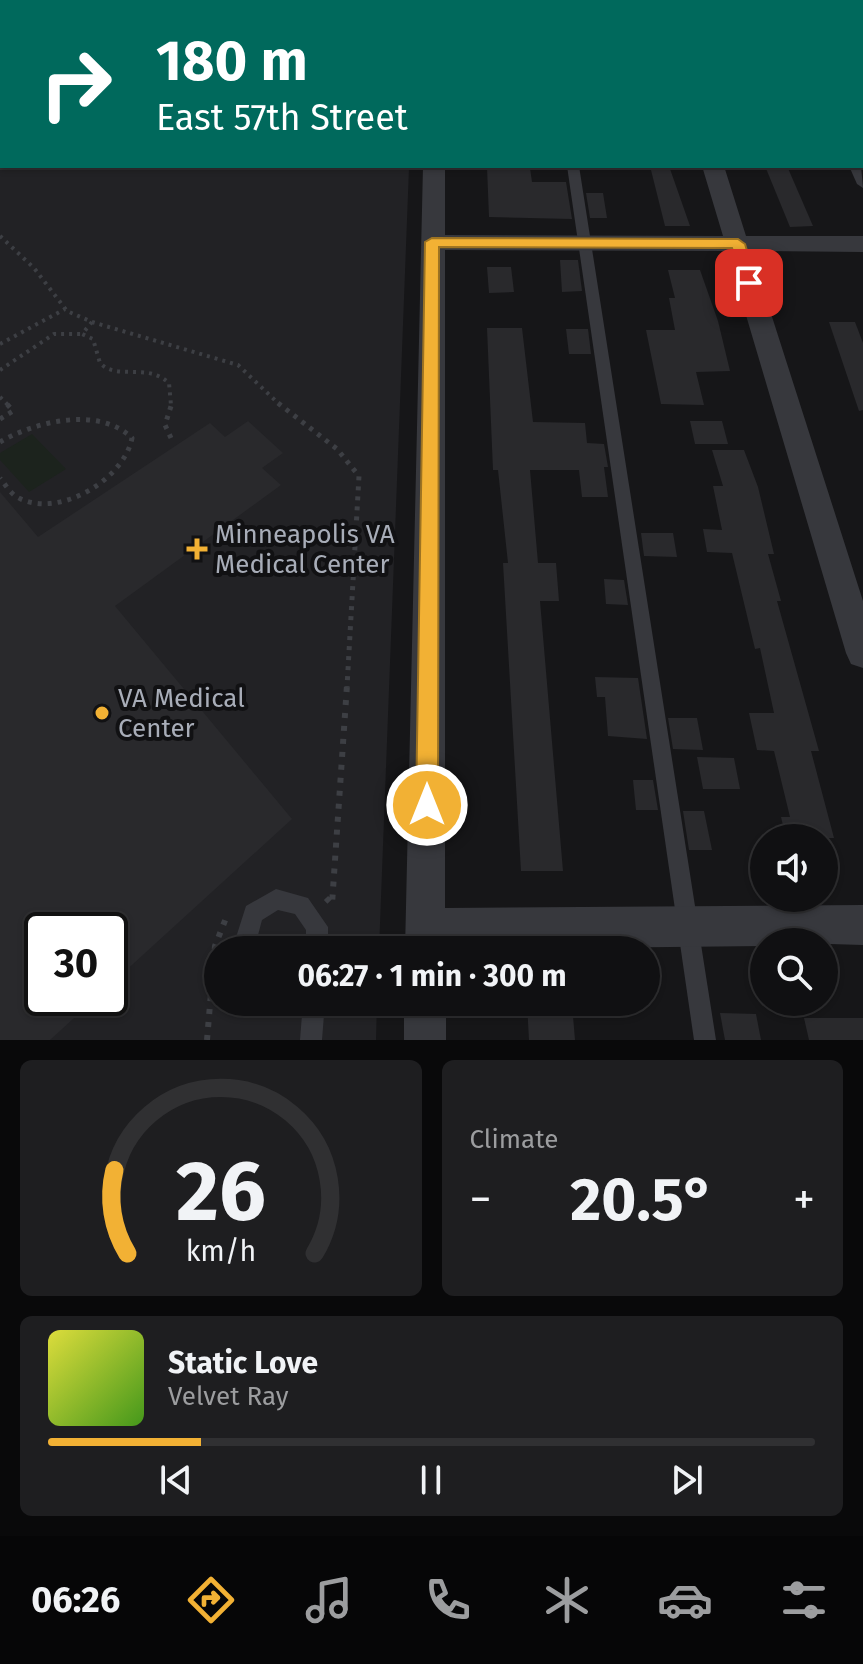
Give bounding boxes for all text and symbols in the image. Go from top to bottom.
text: 180 m [156,28,308,95]
icon: right [24,32,128,136]
text: East 57th Street [156,96,408,140]
pin [715,249,783,317]
icon: arrive [727,261,771,305]
place label: Minneapolis VA Medical Center [215,519,395,580]
marker: Minneapolis VA Medical Center [186,538,208,560]
place label: VA Medical Center [118,683,245,744]
marker: VA Medical Center [93,704,111,722]
position arrow [385,763,469,847]
map controls [750,824,838,1016]
button: sound [750,824,838,912]
speed limit sign: 30 [24,912,128,1016]
button: search [750,928,838,1016]
text: 06:27 · 1 min · 300 m [297,958,567,994]
text: Climate [470,1124,558,1155]
text: 26 [176,1142,266,1242]
text: 20.5° [570,1164,714,1236]
text: − [470,1173,492,1226]
text: + [793,1173,815,1226]
text: km/h [185,1234,256,1269]
text: Static Love [168,1345,318,1381]
text: Velvet Ray [168,1381,288,1412]
icon: previous [154,1458,198,1502]
icon: pause [409,1458,453,1502]
icon: next [665,1458,709,1502]
icon: directions [183,1572,239,1628]
icon: music [301,1572,357,1628]
icon: phone [420,1572,476,1628]
icon: climate [539,1572,595,1628]
icon: car [657,1572,713,1628]
icon: filters [776,1572,832,1628]
text: 06:26 [31,1578,120,1622]

